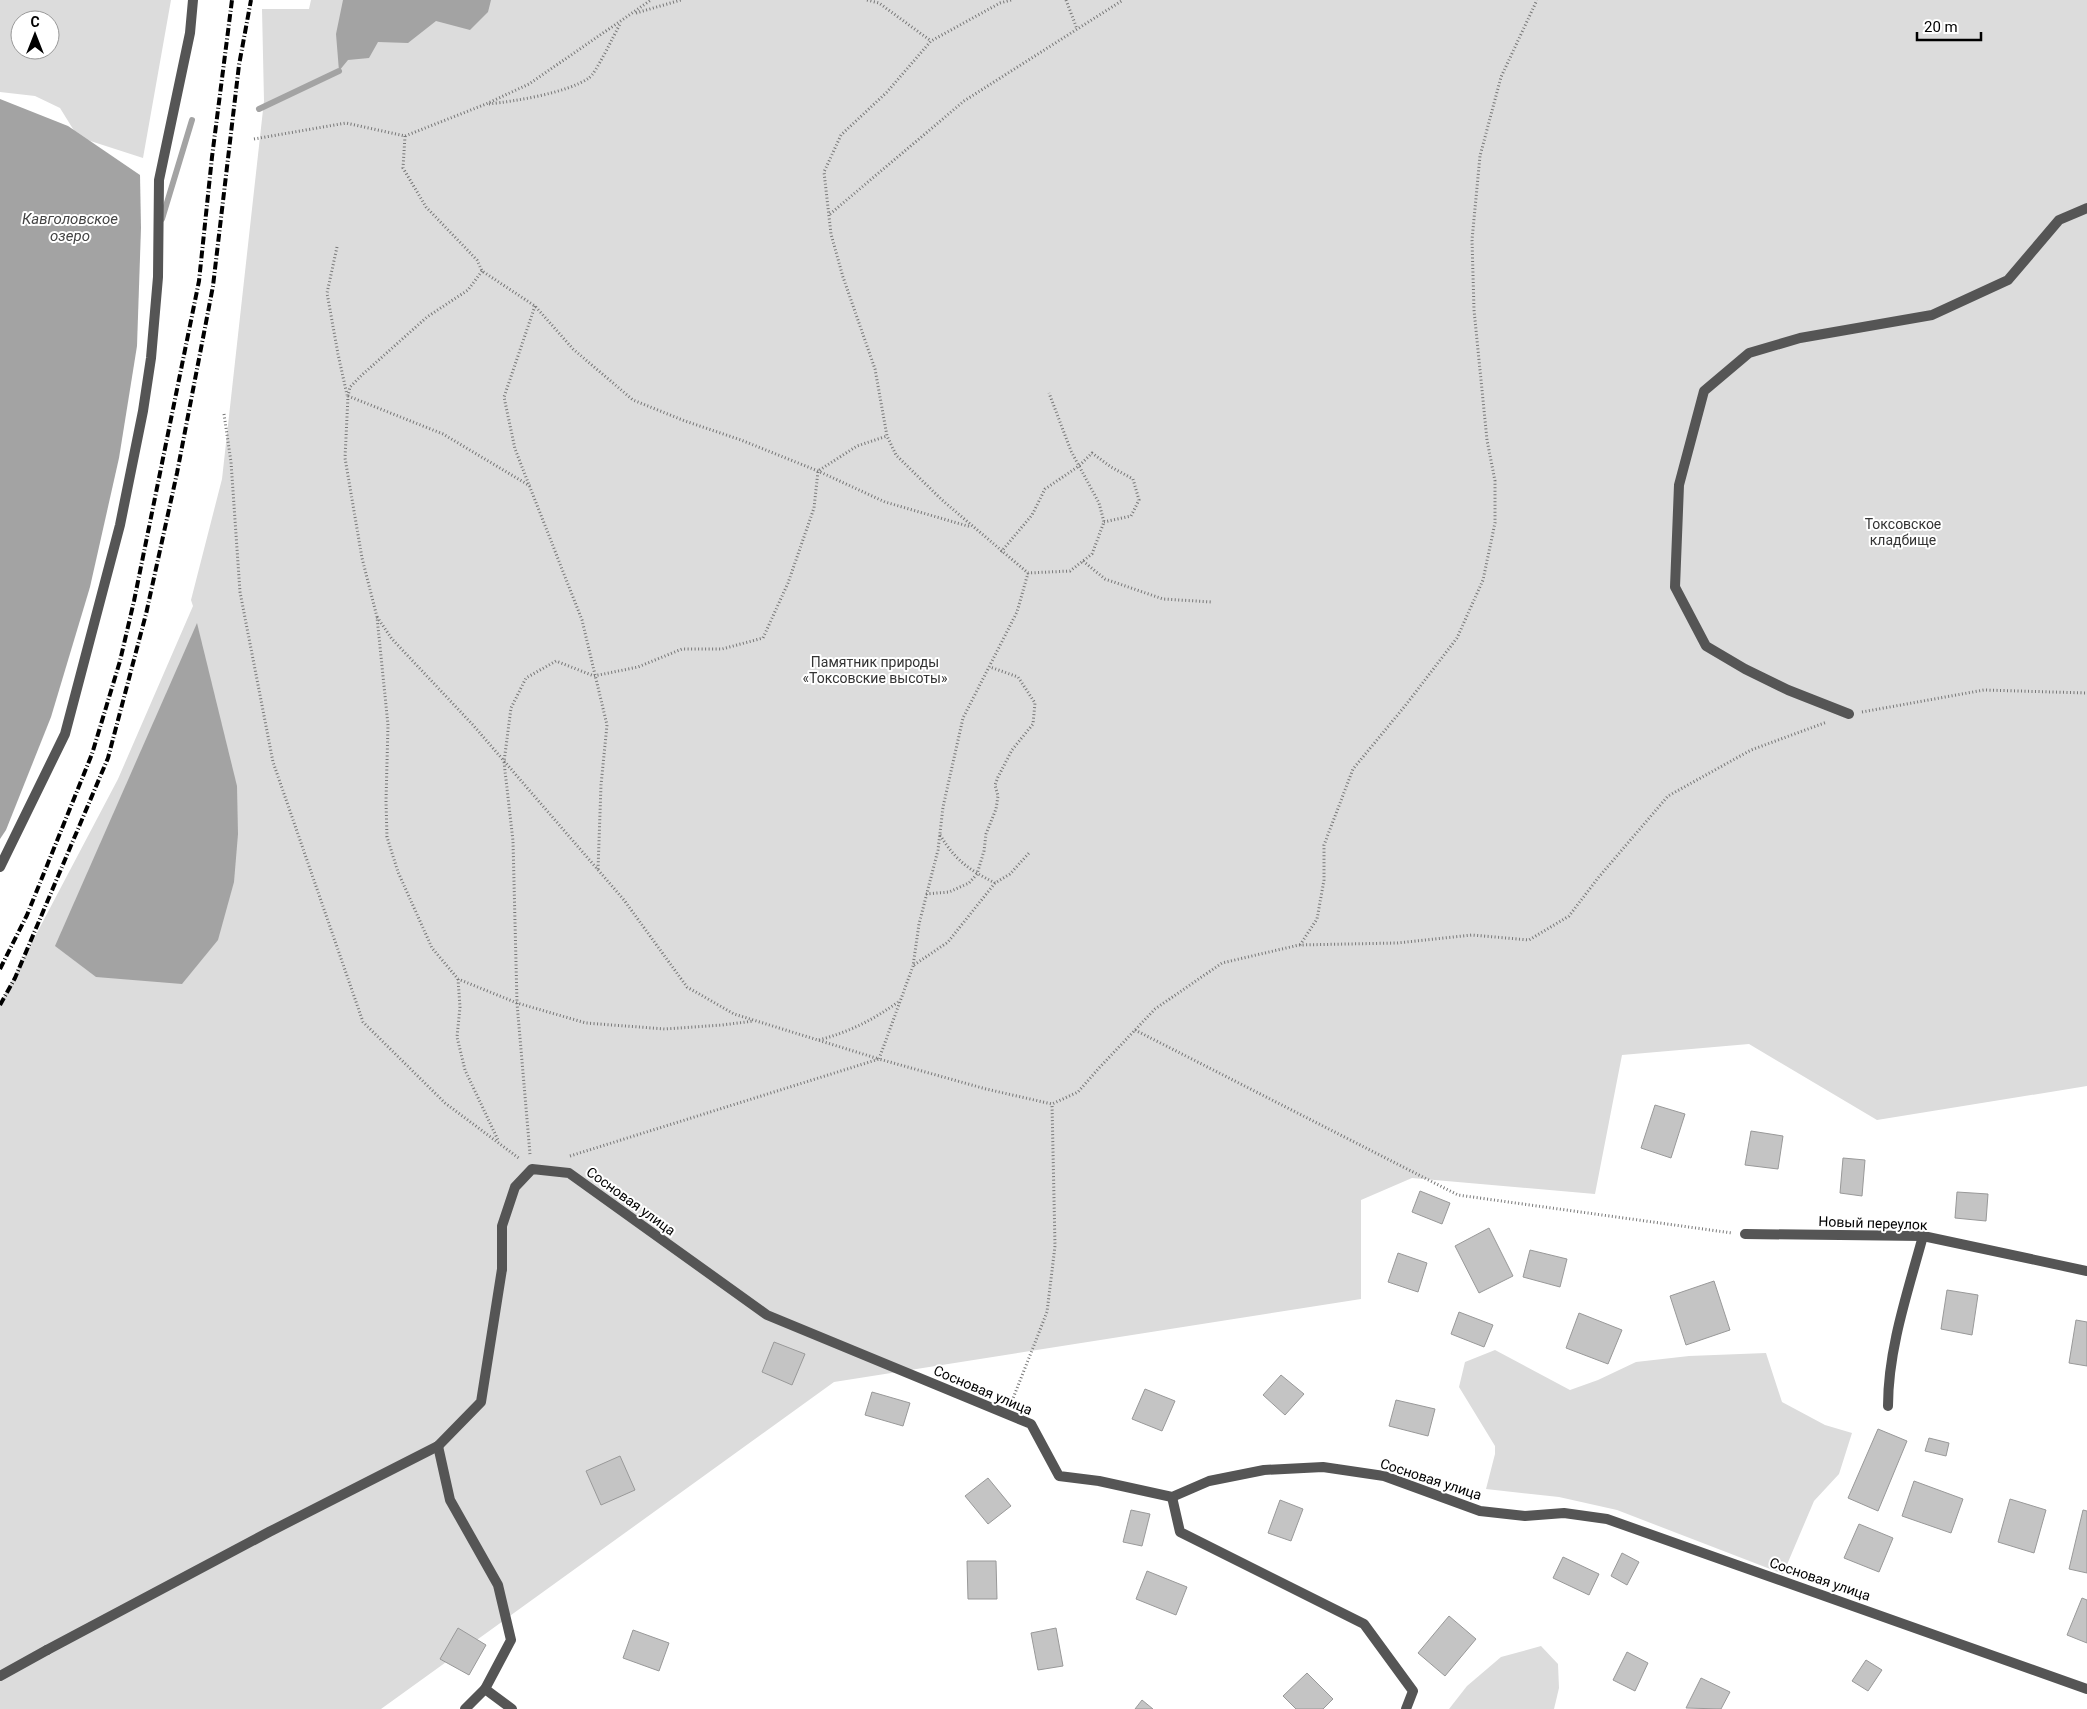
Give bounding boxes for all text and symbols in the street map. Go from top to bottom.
north arrow [10,10,60,60]
scale bar [1917,10,1981,42]
text: С [30,14,40,30]
text: 20 m [1924,18,1958,36]
water label: Кавголовское озеро [22,210,118,245]
park label: Токсовское кладбище [1865,516,1941,548]
park label: Памятник природы «Токсовские высоты» [802,654,948,686]
street label: Сосновая улица [584,1163,678,1239]
street label: Новый переулок [1818,1213,1928,1233]
street label: Сосновая улица [931,1362,1035,1418]
street label: Сосновая улица [1378,1455,1484,1503]
street label: Сосновая улица [1767,1554,1873,1604]

